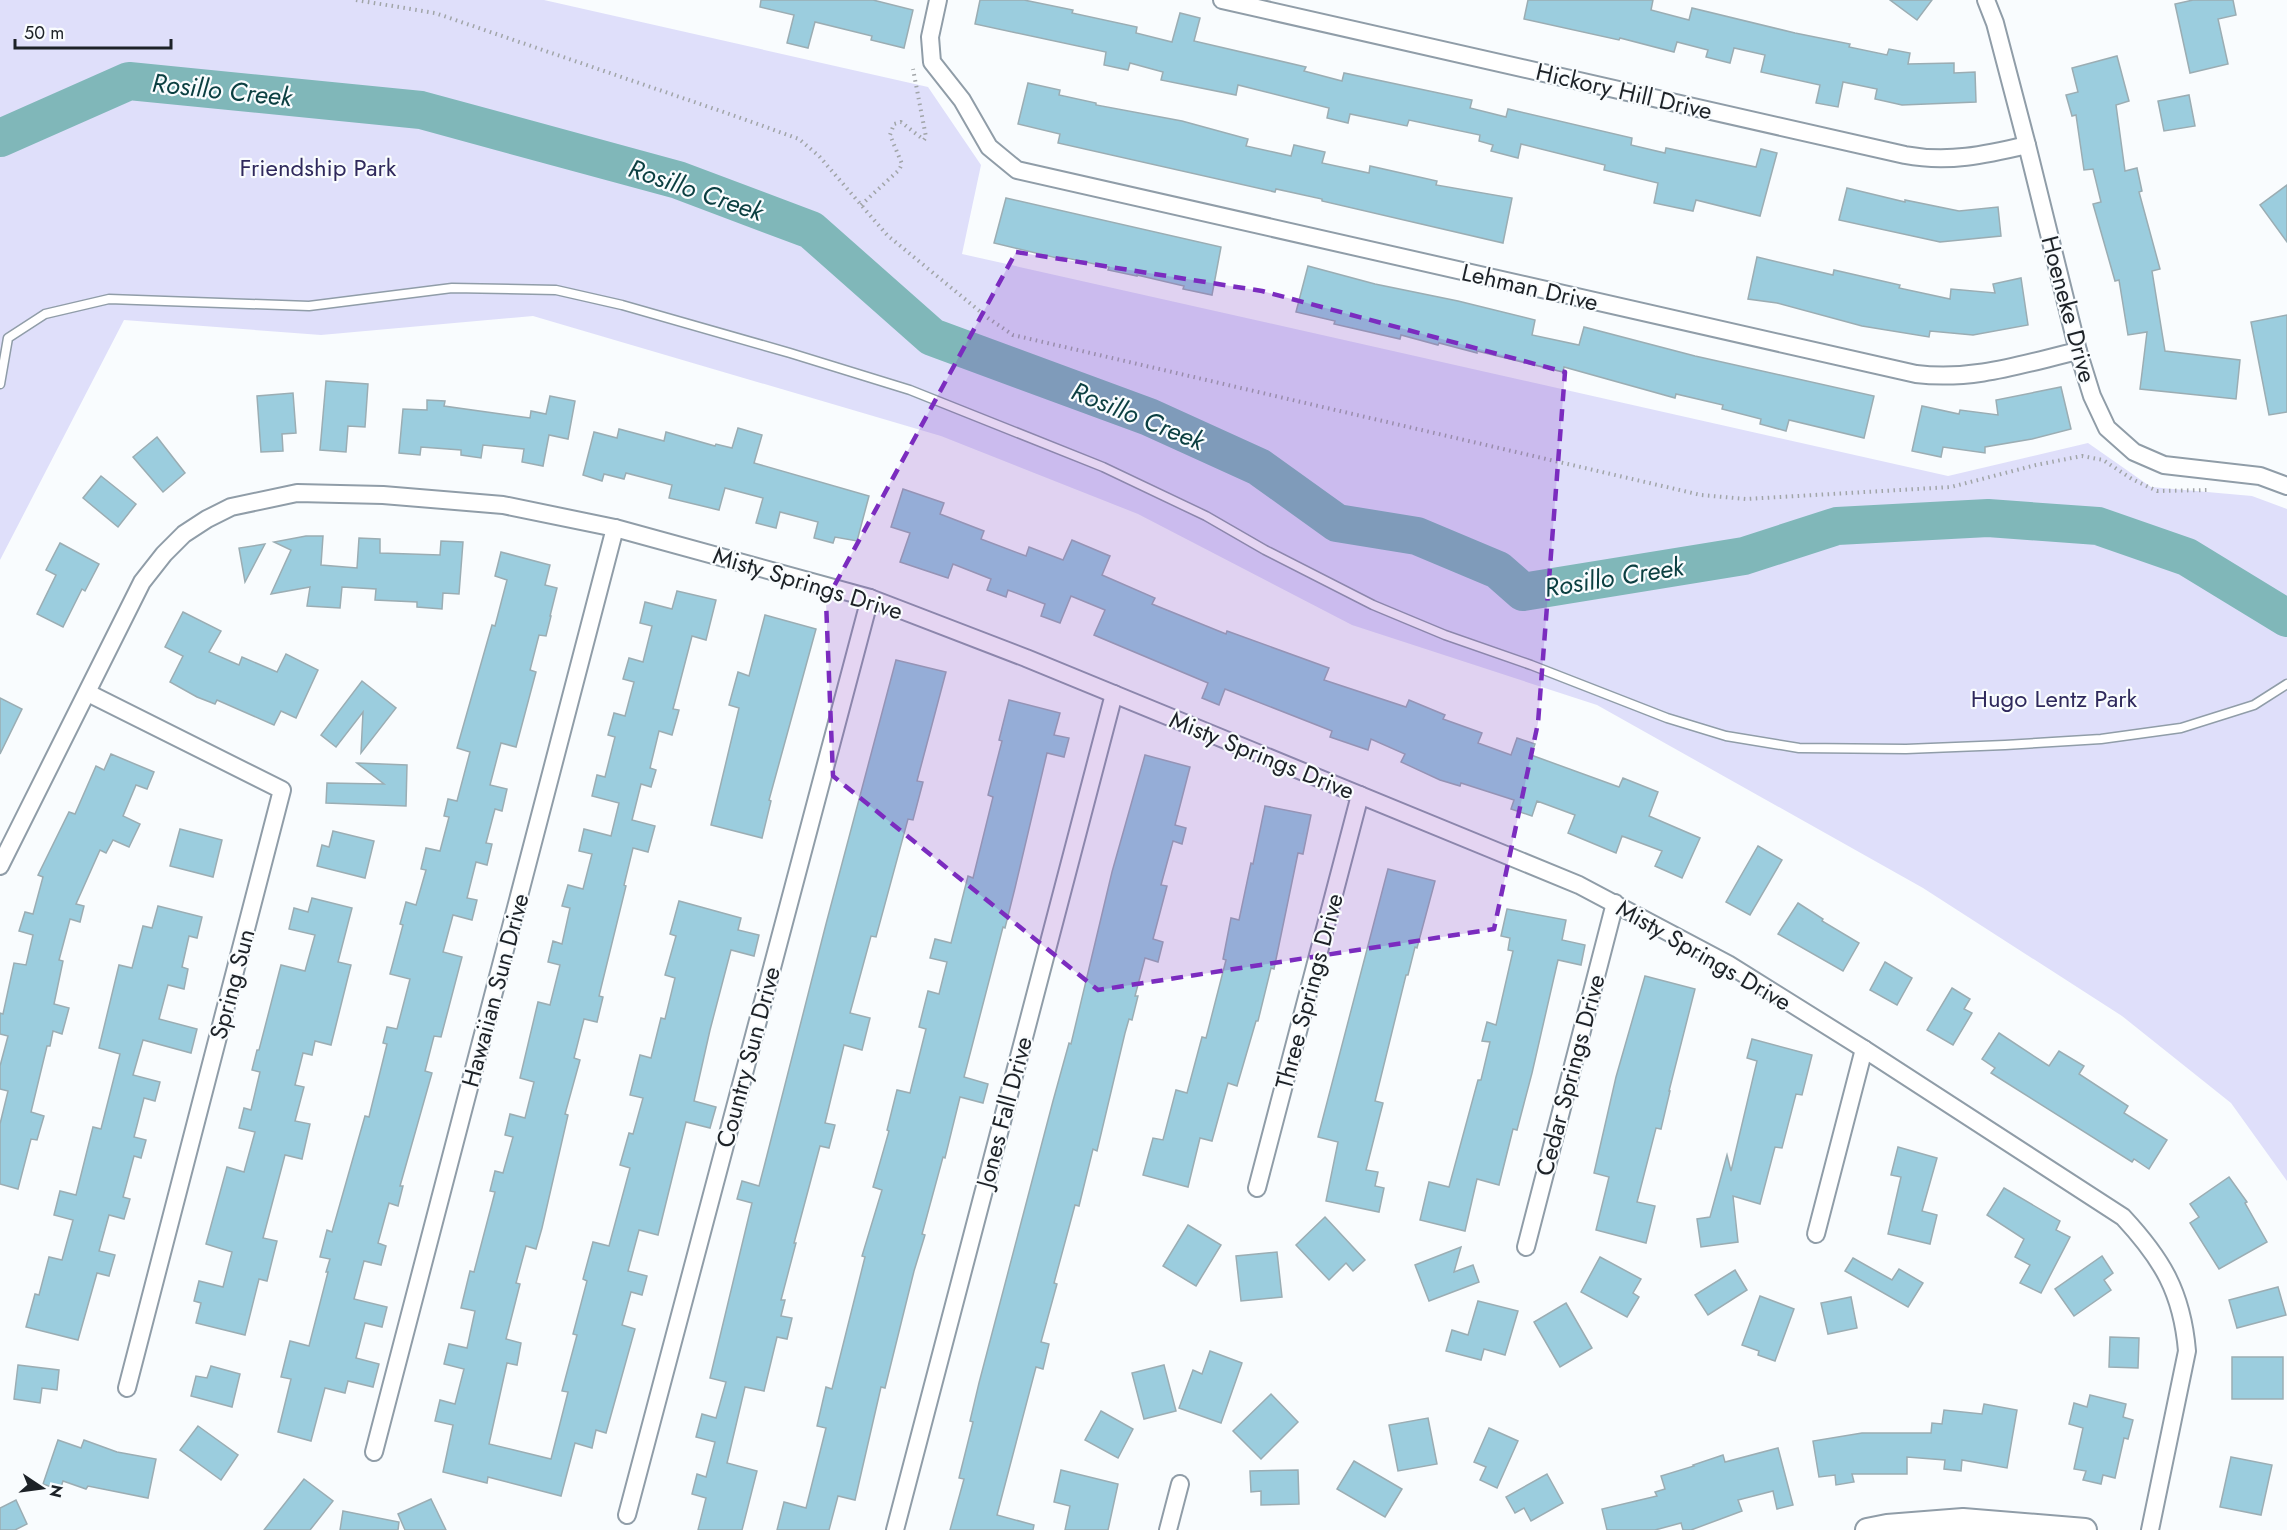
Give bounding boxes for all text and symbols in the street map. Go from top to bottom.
scale bar [15,12,171,50]
text: 50 m [24,20,64,46]
street label: Hickory Hill Drive [1532,54,1716,128]
water label: Rosillo Creek [150,64,296,116]
water label: Rosillo Creek [623,149,770,231]
park label: Friendship Park [240,150,397,185]
street label: Hoeneke Drive [2033,232,2105,386]
street label: Lehman Drive [1458,254,1602,320]
water label: Rosillo Creek [1066,372,1212,461]
street label: Misty Springs Drive [709,538,907,628]
water label: Rosillo Creek [1542,547,1688,607]
park label: Hugo Lentz Park [1971,681,2138,716]
street label: Misty Springs Drive [1164,702,1360,808]
street label: Hawaiian Sun Drive [452,889,538,1091]
street label: Three Springs Drive [1266,889,1352,1093]
street label: Misty Springs Drive [1610,891,1798,1019]
street label: Spring Sun [200,925,264,1043]
street label: Country Sun Drive [707,963,789,1151]
street label: Cedar Springs Drive [1526,970,1614,1180]
street label: Jones Fall Drive [966,1033,1041,1194]
north arrow [12,1458,72,1518]
text: N [43,1482,69,1500]

